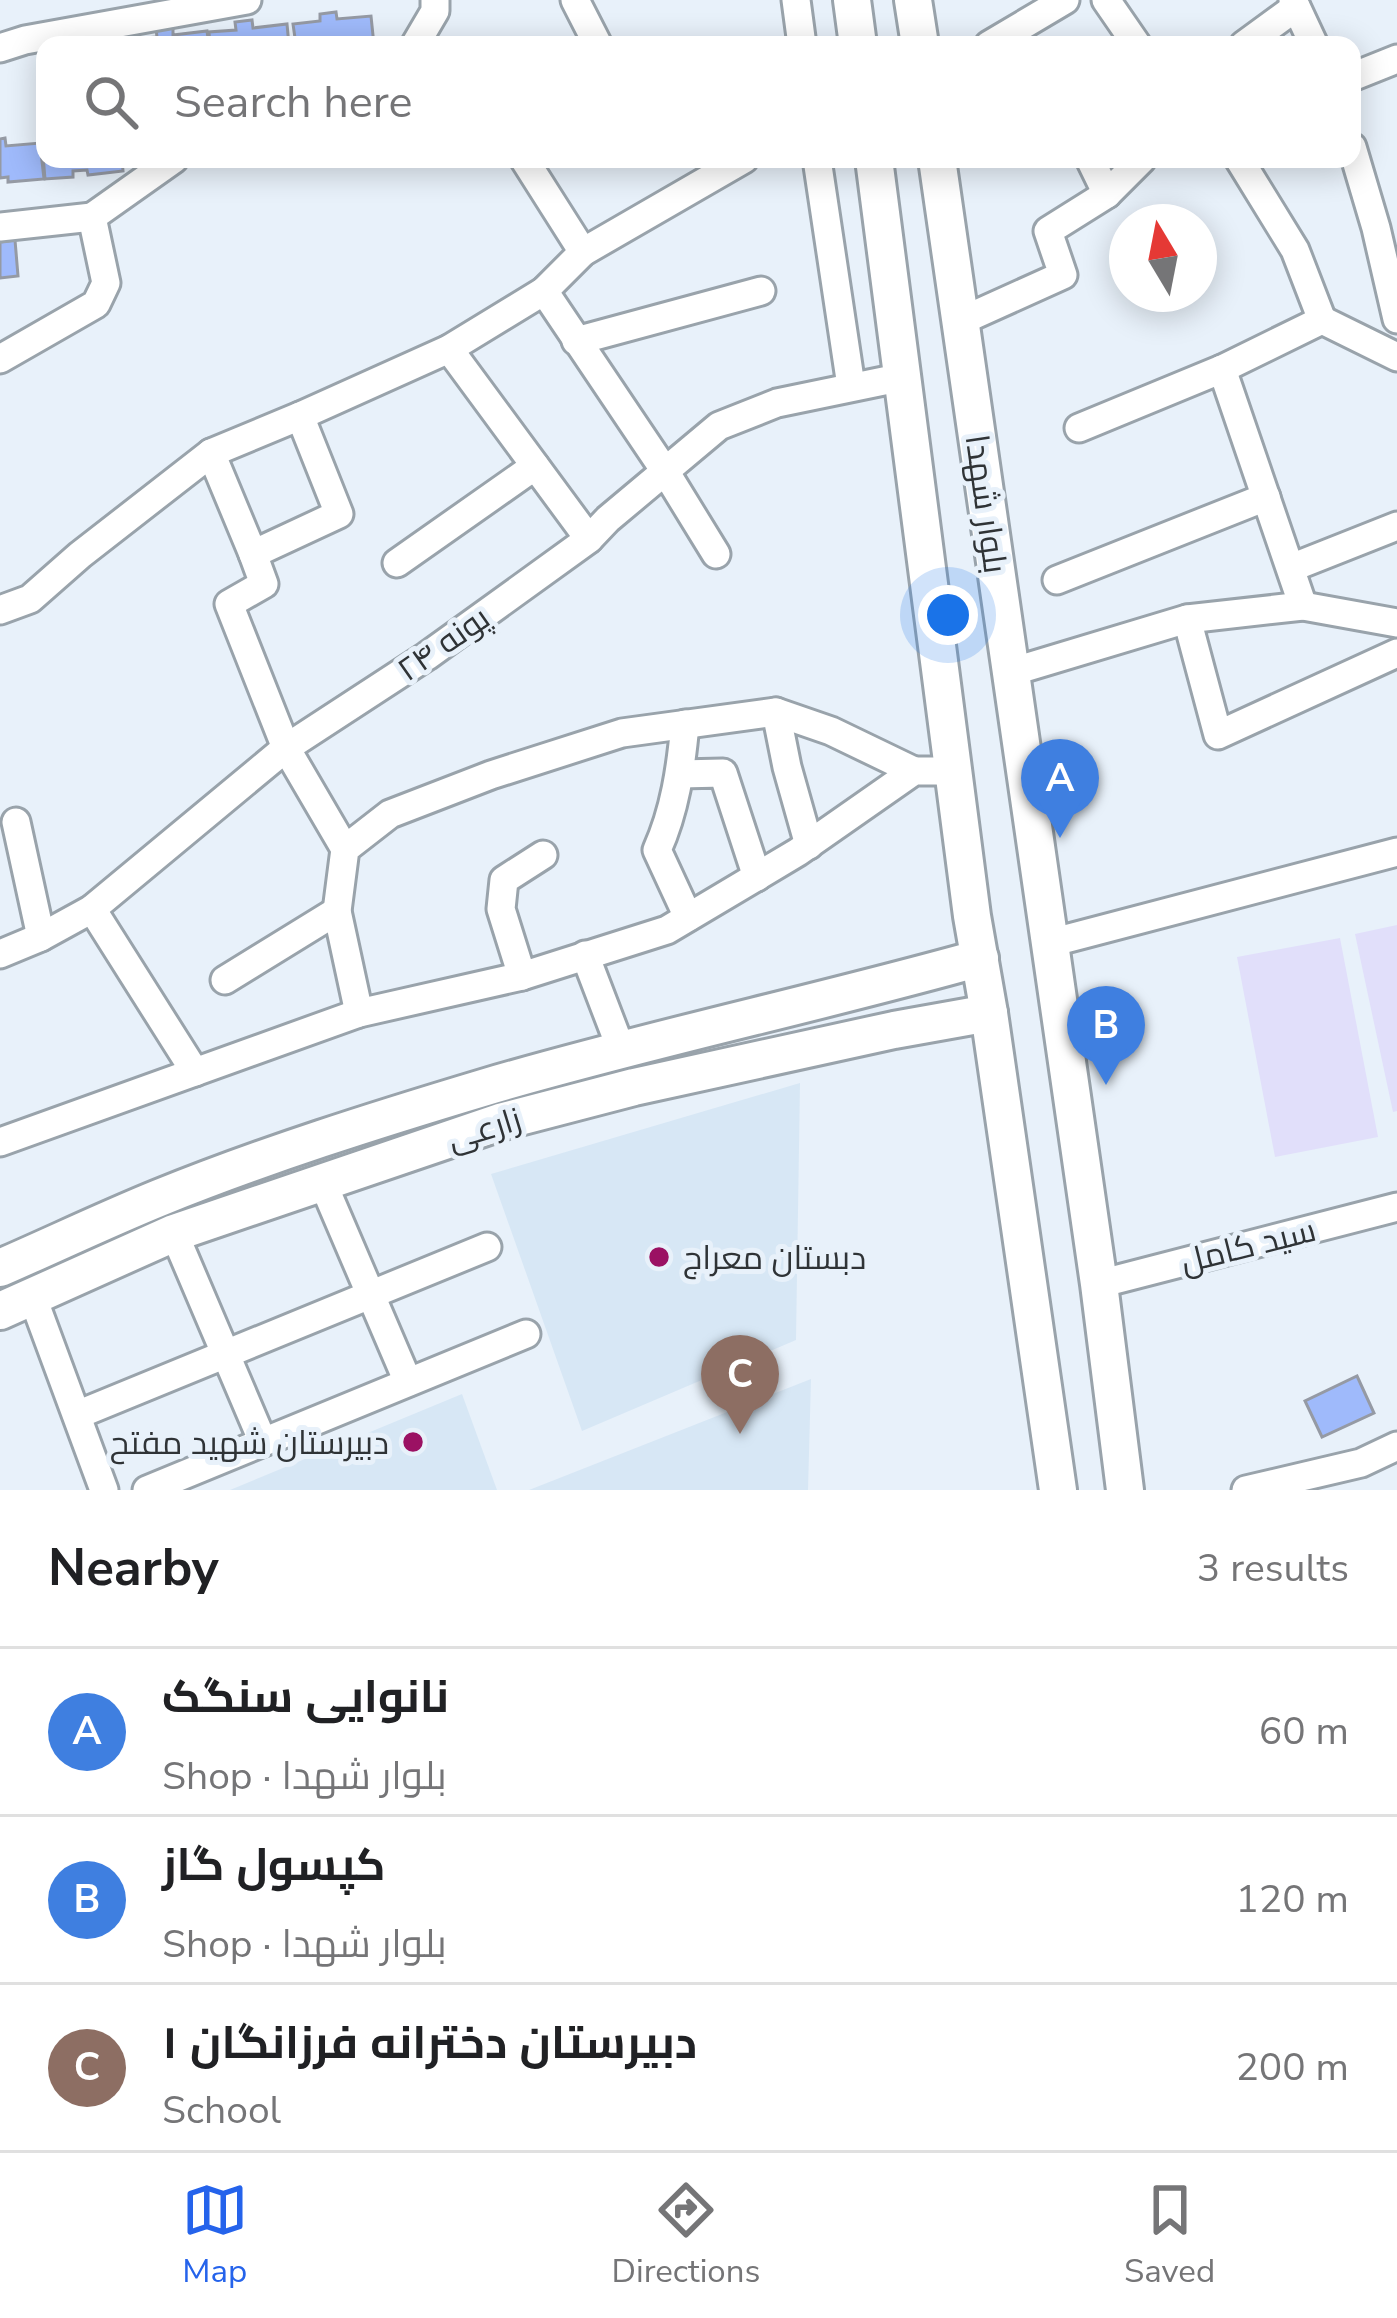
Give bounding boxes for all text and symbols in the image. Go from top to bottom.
search box [36,36,1361,168]
icon: search [78,69,144,135]
text: Search here [174,72,413,133]
north arrow [1109,204,1217,312]
street label: بلوار شهدا [954,432,1018,576]
your location [918,585,978,645]
street label: پونه ۲۴ [389,596,499,692]
pin: A [1021,739,1099,838]
pin: B [1067,986,1145,1085]
street label: زارعی [442,1097,527,1162]
street label: سید کامل [1176,1208,1321,1285]
place label: دبستان معراج [683,1236,866,1281]
marker: دبستان معراج [646,1244,672,1270]
pin: C [701,1335,779,1434]
place label: دبیرستان شهید مفتح [110,1421,389,1466]
marker: دبیرستان شهید مفتح [400,1429,426,1455]
text: Nearby [48,1533,219,1603]
text: 3 results [1197,1542,1349,1595]
text: نانوایی سنگک [162,1667,449,1728]
text: A [72,1705,102,1758]
text: 60 m [1259,1705,1349,1758]
text: Shop · بلوار شهدا [162,1750,447,1803]
text: کپسول گاز [162,1835,385,1896]
text: B [74,1873,100,1926]
text: 120 m [1235,1873,1349,1926]
text: Shop · بلوار شهدا [162,1918,447,1971]
text: دبیرستان دخترانه فرزانگان ۱ [162,2013,697,2074]
text: C [74,2041,100,2094]
text: 200 m [1235,2041,1349,2094]
text: School [162,2084,281,2137]
tab: Map [182,2177,248,2294]
tab: Directions [612,2177,760,2294]
tab: Saved [1124,2177,1215,2294]

